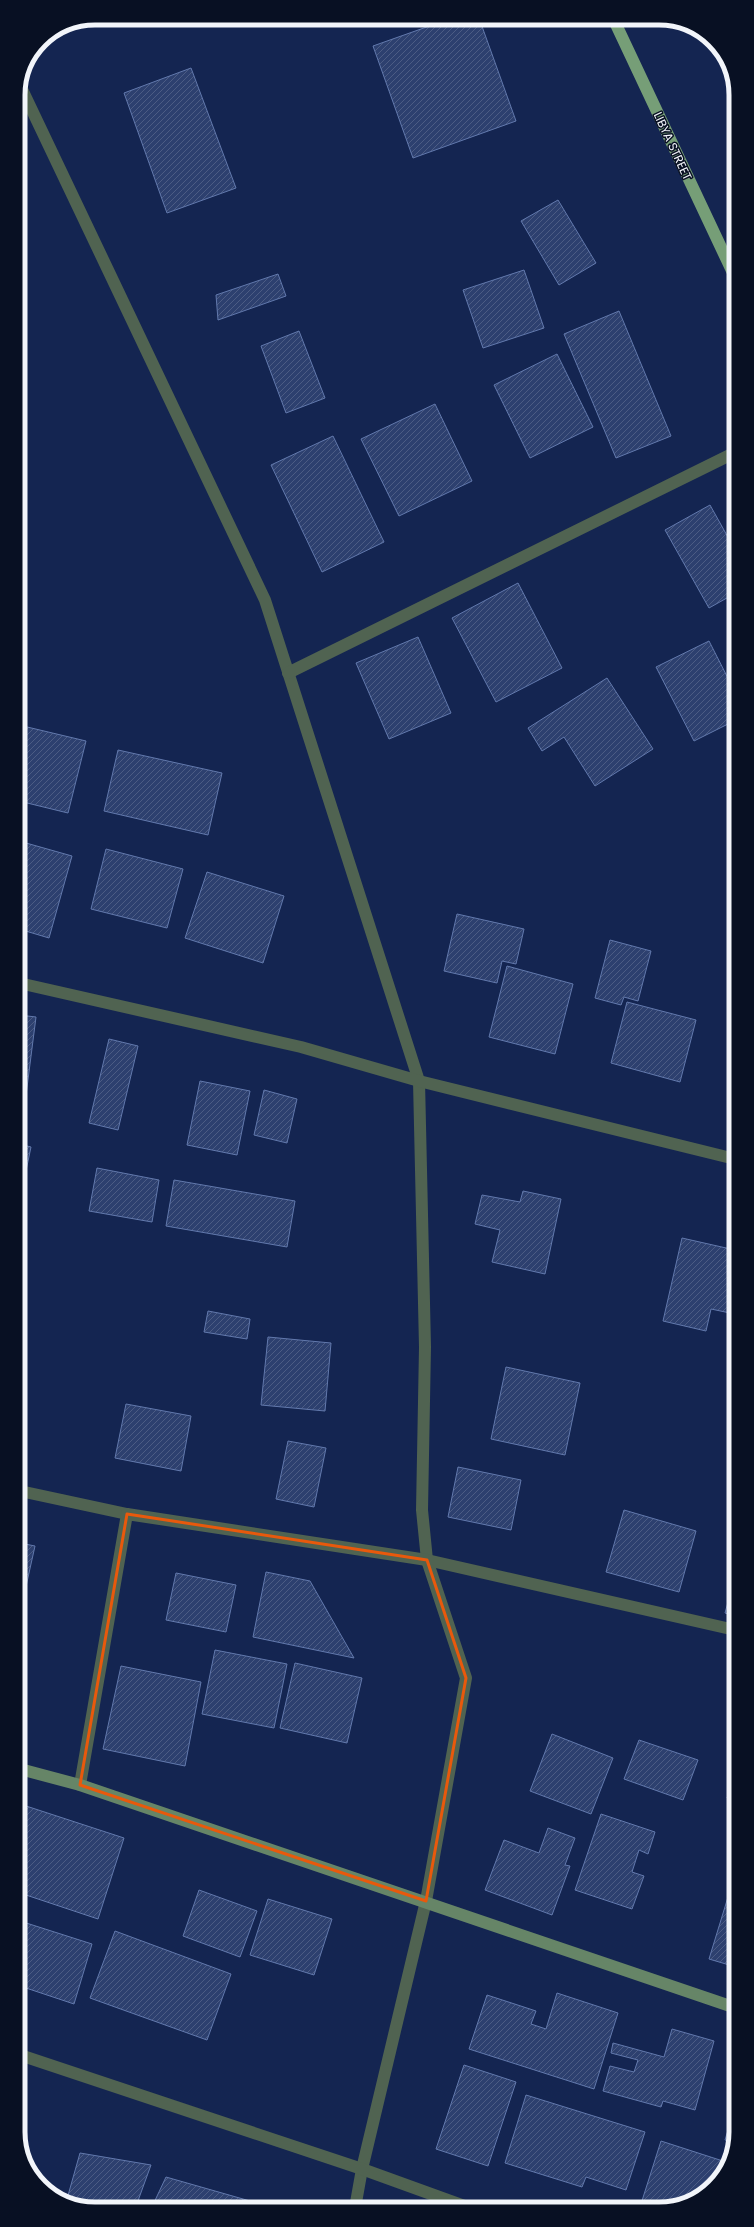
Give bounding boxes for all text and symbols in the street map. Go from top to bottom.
street label: LIBYA STREET [650,109,696,183]

